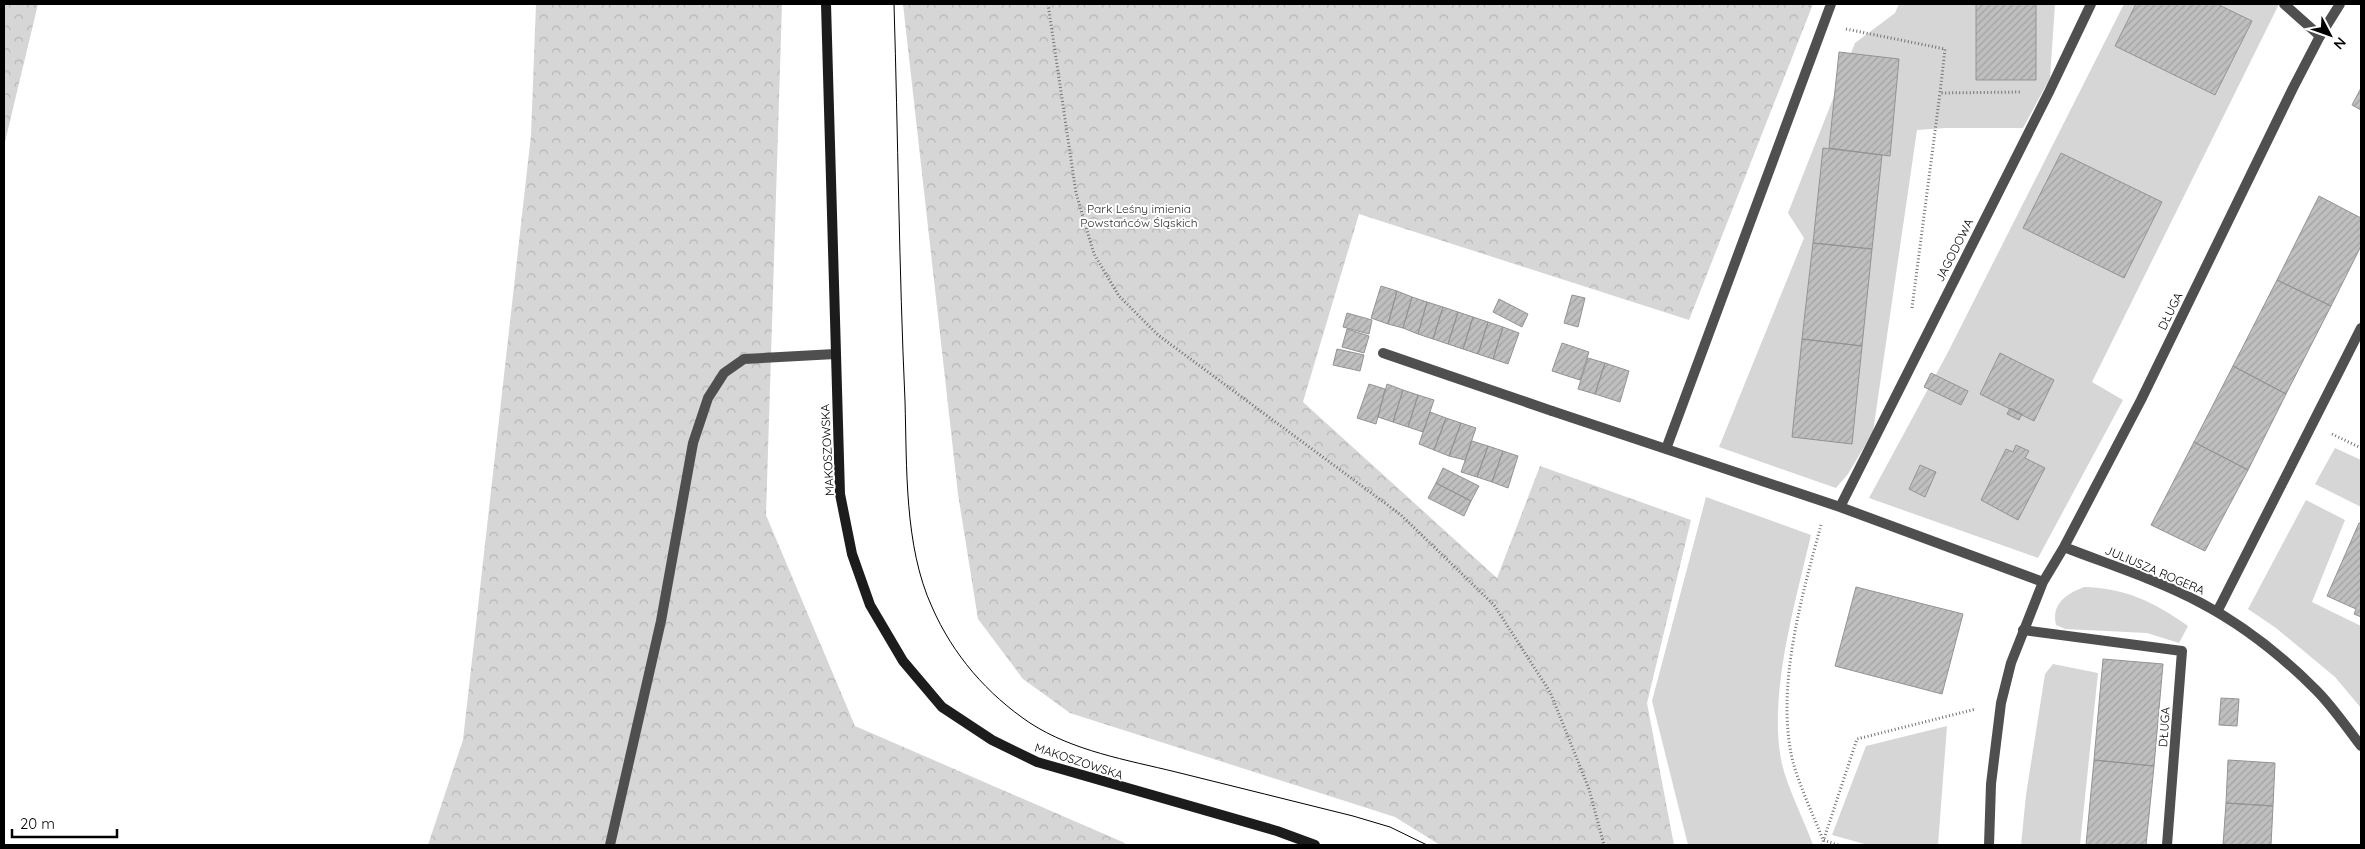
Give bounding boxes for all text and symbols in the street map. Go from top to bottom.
north arrow [2305,10,2355,60]
text: N [2330,34,2350,53]
park label: Park Leśny imienia Powstańców Śląskich [1080,201,1198,230]
street label: JAGODOWA [1932,216,1976,284]
street label: DŁUGA [2154,289,2186,332]
street label: MAKOSZOWSKA [817,403,837,496]
street label: JULIUSZA ROGERA [2103,542,2207,598]
street label: DŁUGA [2155,706,2173,748]
street label: MAKOSZOWSKA [1033,740,1125,782]
scale bar [12,806,118,838]
text: 20 m [20,814,55,833]

